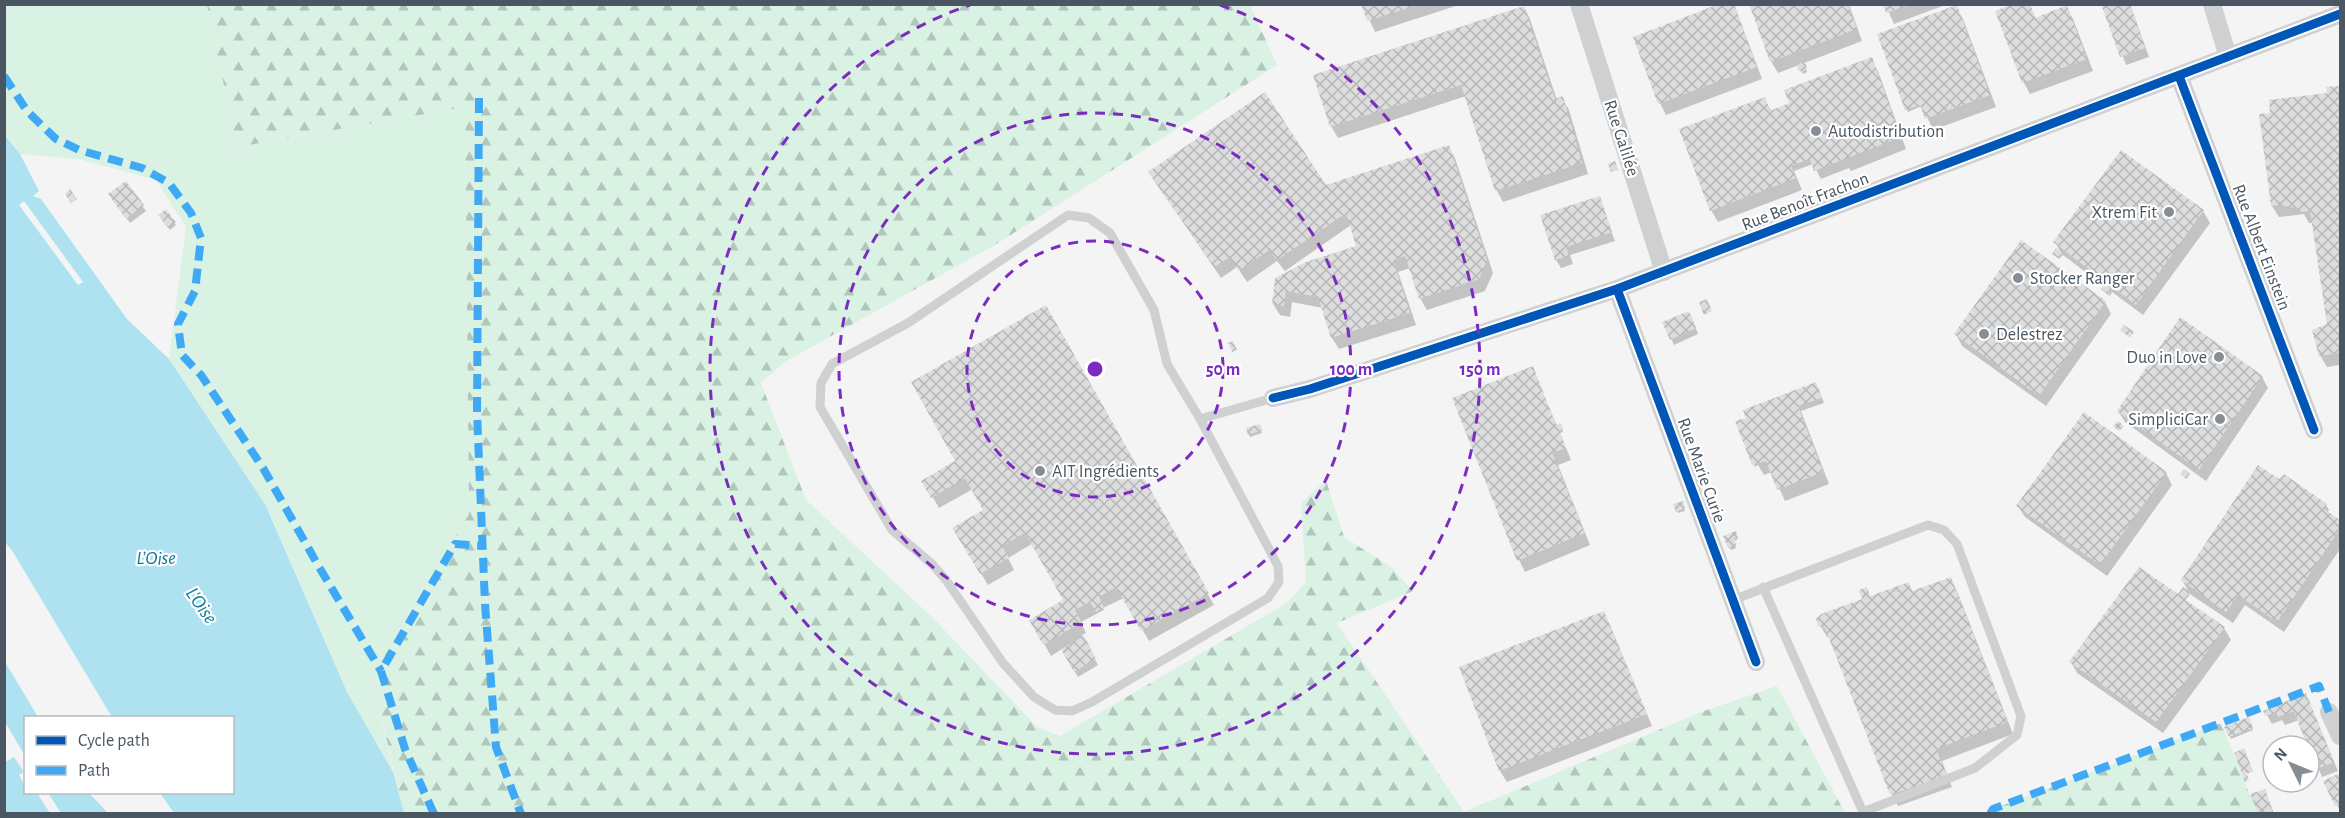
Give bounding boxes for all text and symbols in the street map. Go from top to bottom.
street label: Rue Galilée [1600,98,1642,179]
place label: Autodistribution [1828,123,1944,141]
marker: Autodistribution [1809,124,1823,138]
street label: Rue Benoît Frachon [1739,169,1871,234]
street label: Rue Albert Einstein [2229,182,2293,313]
place label: Xtrem Fit [2091,204,2157,222]
marker: Xtrem Fit [2162,205,2176,219]
place label: Stocker Ranger [2030,270,2135,288]
marker: Stocker Ranger [2011,271,2025,285]
place label: Delestrez [1996,326,2063,344]
marker: Delestrez [1977,327,1991,341]
place label: Duo in Love [2126,349,2207,367]
marker: Duo in Love [2212,350,2226,364]
centre of rings [1085,359,1105,379]
text: 50 m [1206,361,1240,379]
text: 100 m [1330,361,1372,379]
text: 150 m [1460,361,1500,379]
place label: SimpliciCar [2128,411,2208,429]
marker: SimpliciCar [2213,412,2227,426]
street label: Rue Marie Curie [1674,415,1728,525]
place label: AIT Ingrédients [1052,463,1159,481]
marker: AIT Ingrédients [1033,464,1047,478]
water label: L’Oise [136,548,176,568]
water label: L'Oise [182,584,221,628]
legend [24,716,234,794]
text: Cycle path [78,732,150,750]
north arrow [2261,734,2321,794]
text: N [2271,745,2290,764]
text: Path [78,762,110,780]

